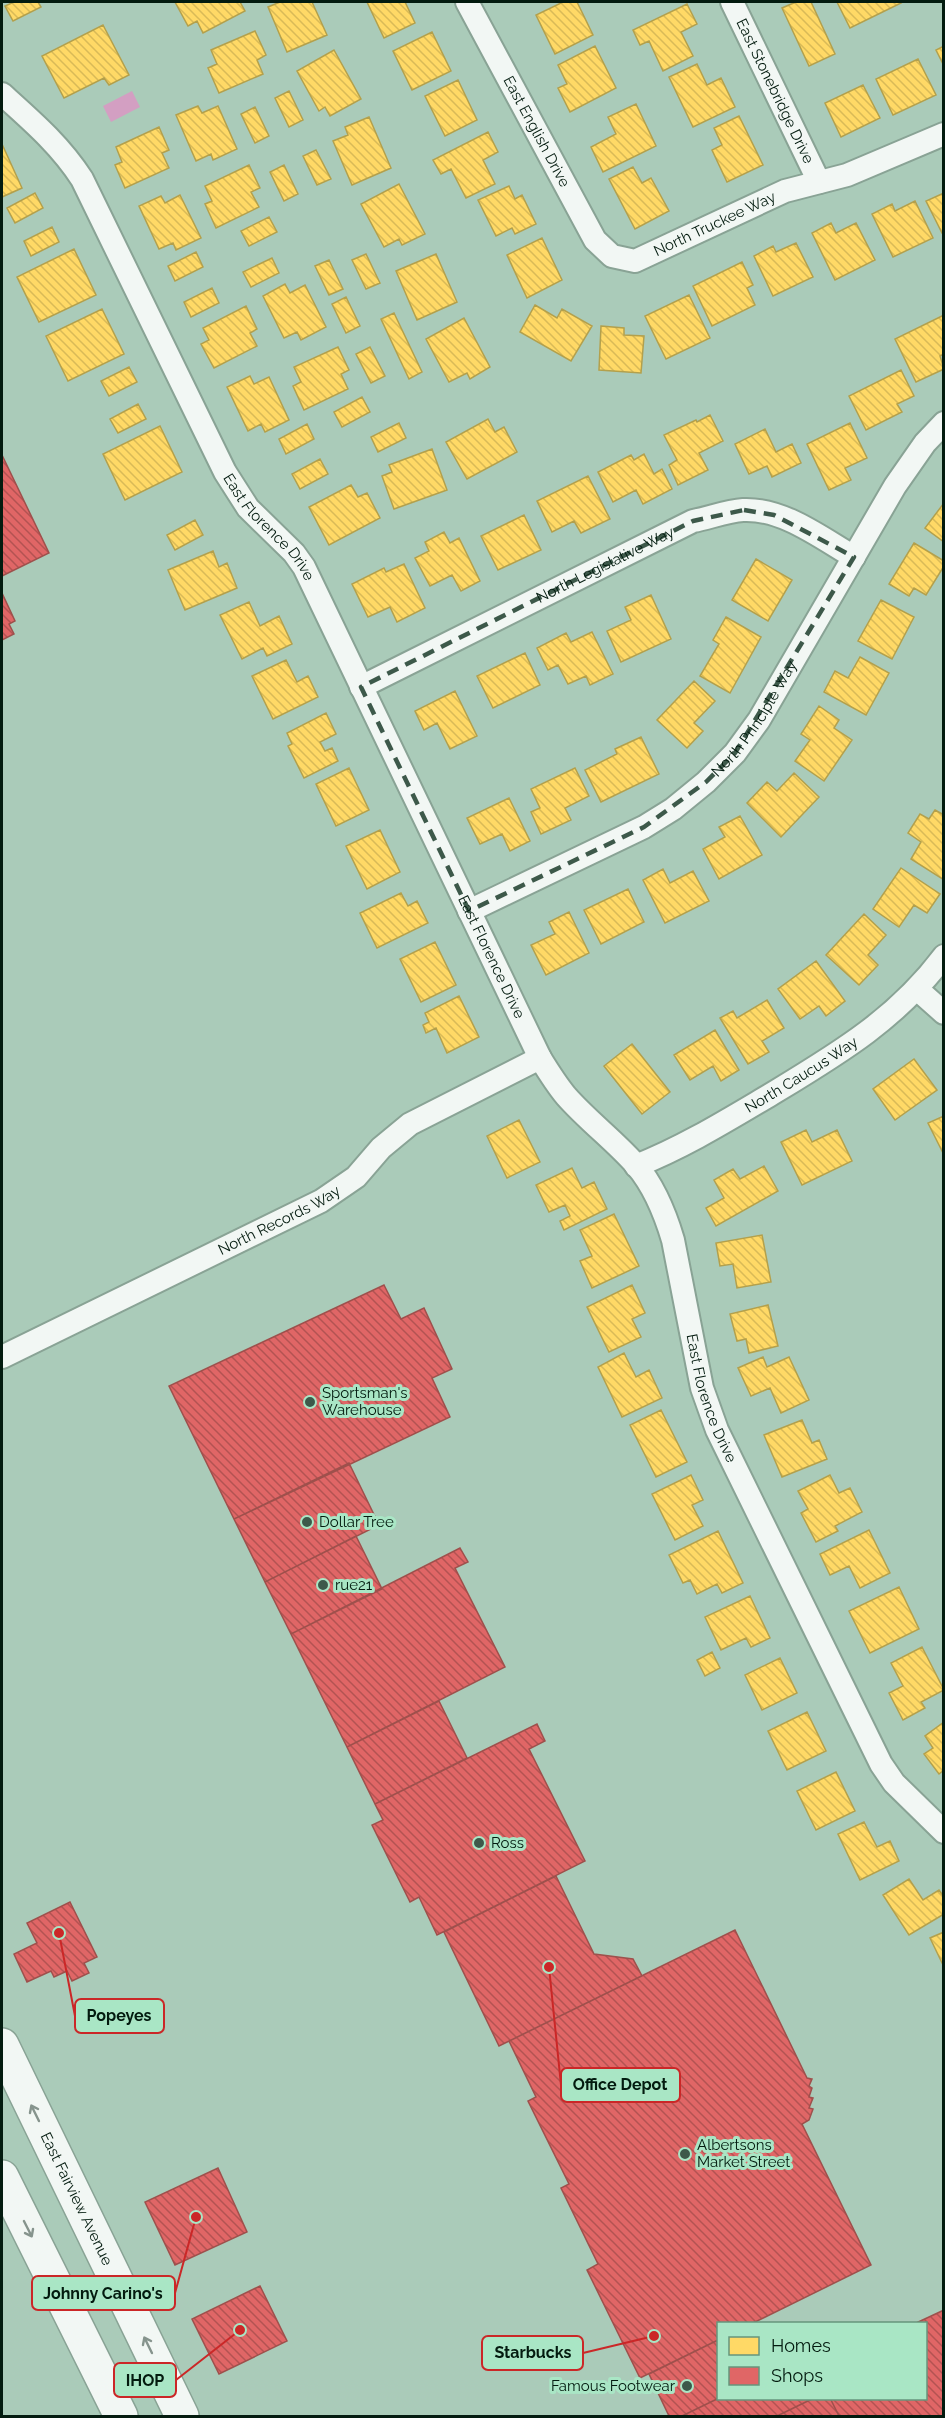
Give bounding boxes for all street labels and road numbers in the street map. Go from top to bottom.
street label: East Stonebridge Drive [732,16,818,167]
street label: East English Drive [499,73,574,190]
street label: North Truckee Way [651,188,779,260]
street label: East Florence Drive [219,470,318,584]
street label: North Legislative Way [533,523,677,607]
street label: North Principle Way [708,657,801,780]
street label: East Florence Drive [454,892,529,1022]
street label: North Caucus Way [742,1033,861,1117]
street label: North Records Way [215,1182,344,1259]
street label: East Florence Drive [683,1332,741,1466]
street label: East Fairview Avenue [37,2129,117,2268]

